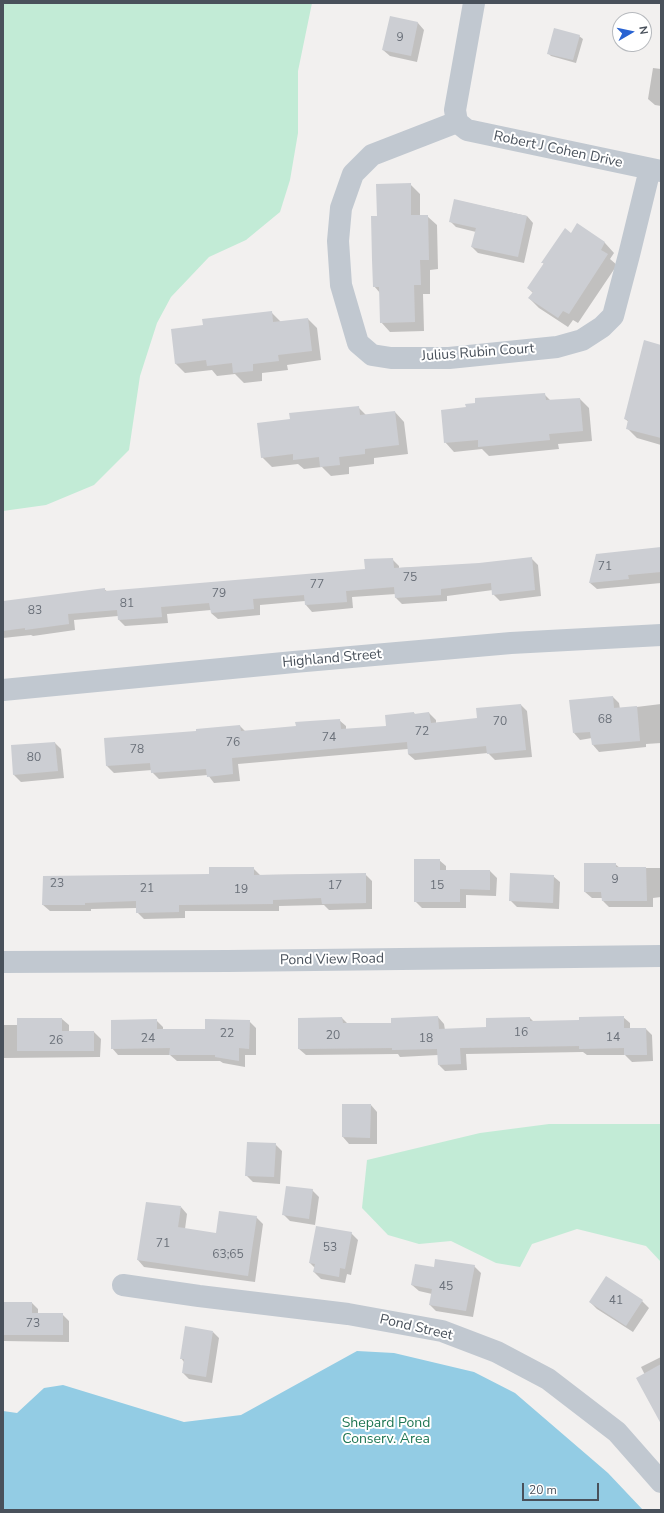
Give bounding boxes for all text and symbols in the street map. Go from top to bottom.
north arrow [612,12,652,52]
text: N [635,25,651,35]
house number: 9 [396,31,404,45]
street label: Robert J Cohen Drive [492,128,624,172]
street label: Julius Rubin Court [421,341,535,365]
house number: 71 [598,560,612,574]
house number: 75 [403,571,417,585]
house number: 77 [310,578,324,592]
house number: 79 [212,587,226,601]
house number: 81 [120,597,134,611]
house number: 83 [28,604,42,618]
street label: Highland Street [282,646,382,672]
house number: 68 [598,713,612,727]
house number: 70 [493,715,507,729]
house number: 72 [415,725,429,739]
house number: 74 [322,731,336,745]
house number: 76 [226,736,240,750]
house number: 78 [130,743,144,757]
house number: 80 [27,751,41,765]
house number: 9 [611,873,619,887]
house number: 23 [50,877,64,891]
house number: 17 [328,879,342,893]
house number: 15 [430,879,444,893]
house number: 21 [140,882,154,896]
house number: 19 [234,883,248,897]
street label: Pond View Road [280,951,384,969]
house number: 16 [514,1026,528,1040]
house number: 22 [220,1027,234,1041]
house number: 20 [326,1029,340,1043]
house number: 14 [606,1031,620,1045]
house number: 24 [141,1032,155,1046]
house number: 18 [419,1032,433,1046]
house number: 26 [49,1034,63,1048]
house number: 71 [156,1237,170,1251]
house number: 53 [323,1241,337,1255]
house number: 63;65 [212,1248,244,1262]
house number: 45 [439,1280,453,1294]
house number: 41 [609,1294,623,1308]
street label: Pond Street [378,1311,454,1345]
house number: 73 [26,1317,40,1331]
park label: Shepard Pond Conserv. Area [342,1416,430,1448]
scale bar [524,1475,601,1501]
text: 20 m [529,1482,557,1498]

